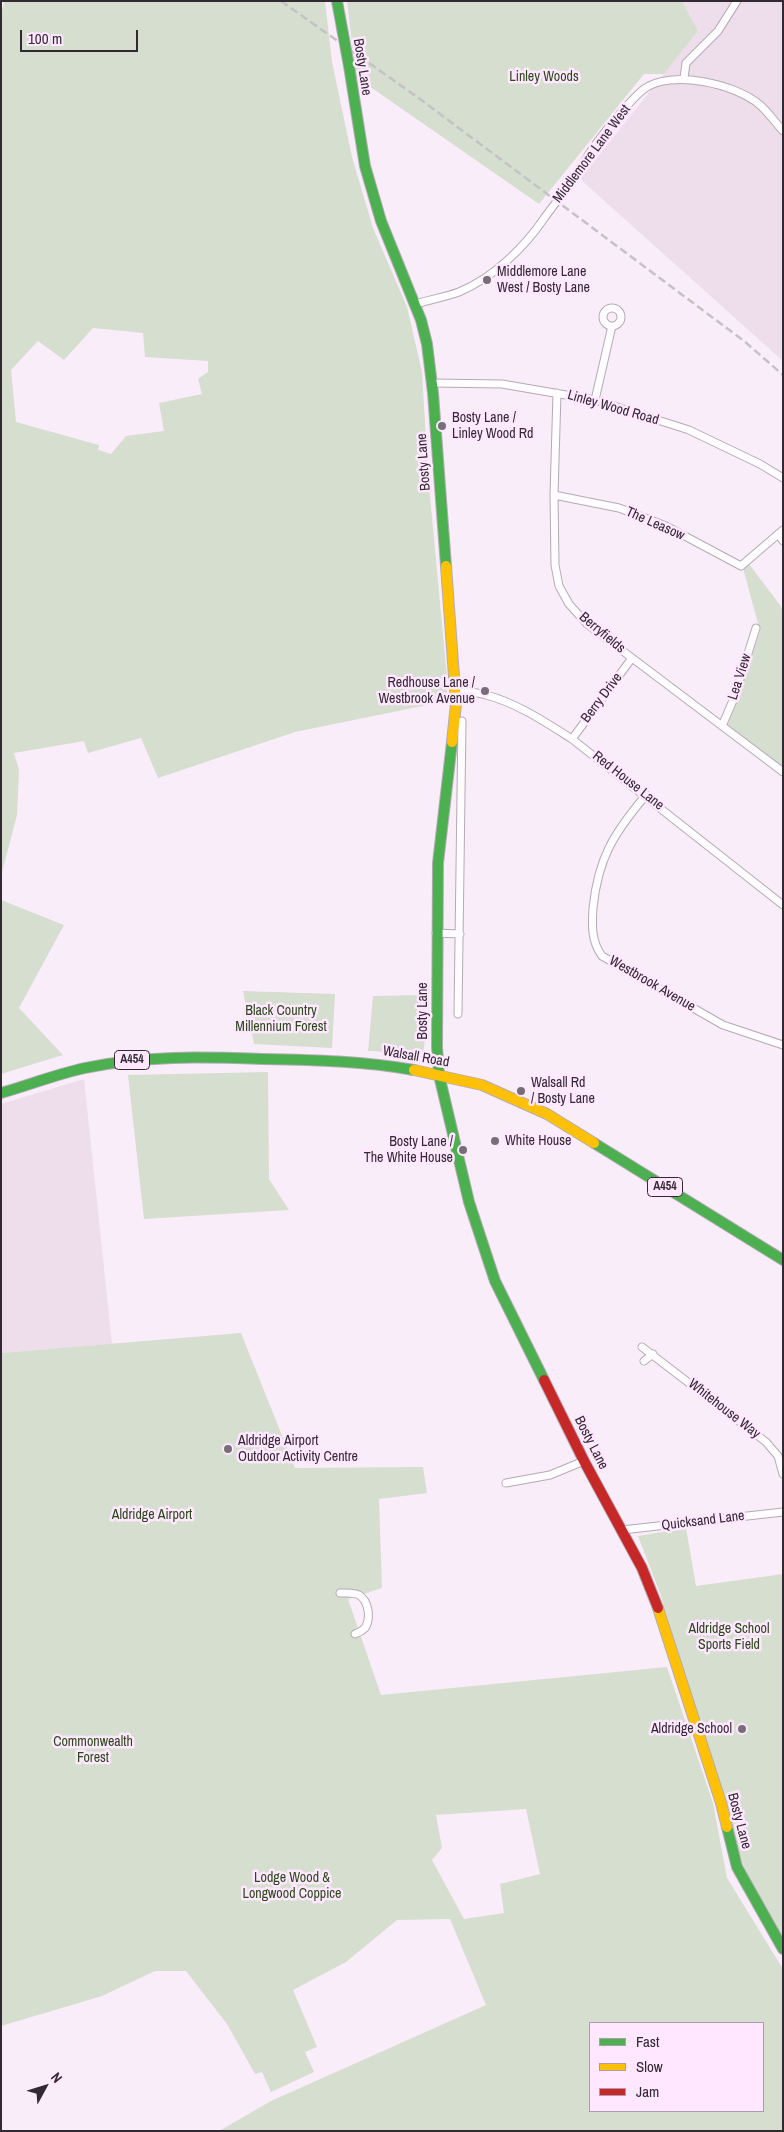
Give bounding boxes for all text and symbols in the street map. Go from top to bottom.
scale bar [22,20,140,52]
text: 100 m [28,28,62,49]
street label: Bosty Lane [349,37,375,97]
park label: Linley Woods [509,69,579,85]
street label: Middlemore Lane West [550,102,634,206]
place label: Middlemore Lane West / Bosty Lane [497,264,590,296]
marker: Middlemore Lane West / Bosty Lane [481,274,493,286]
street label: Linley Wood Road [565,387,661,429]
place label: Bosty Lane / Linley Wood Rd [452,410,533,442]
marker: Bosty Lane / Linley Wood Rd [436,420,448,432]
street label: Bosty Lane [414,433,434,491]
street label: The Leasow [623,504,687,544]
street label: Berryfields [576,609,628,657]
street label: Lea View [725,652,755,702]
street label: Berry Drive [578,670,626,726]
place label: Redhouse Lane / Westbrook Avenue [378,675,475,708]
marker: Redhouse Lane / Westbrook Avenue [479,685,491,697]
street label: Red House Lane [589,748,667,814]
street label: Westbrook Avenue [606,953,698,1015]
street label: Bosty Lane [415,982,431,1040]
park label: Black Country Millennium Forest [235,1003,327,1036]
street label: Walsall Road [381,1043,451,1071]
road number: A454 [114,1050,150,1070]
place label: Walsall Rd / Bosty Lane [531,1075,595,1108]
marker: Walsall Rd / Bosty Lane [515,1085,527,1097]
place label: White House [505,1133,571,1149]
place label: Bosty Lane / The White House [364,1134,453,1166]
marker: White House [489,1135,501,1147]
marker: Bosty Lane / The White House [457,1144,469,1156]
road number: A454 [648,1178,682,1196]
street label: Whitehouse Way [685,1376,763,1442]
street label: Bosty Lane [570,1414,612,1472]
place label: Aldridge Airport Outdoor Activity Centre [238,1433,358,1465]
marker: Aldridge Airport Outdoor Activity Centre [222,1443,234,1455]
park label: Aldridge Airport [112,1507,192,1523]
street label: Quicksand Lane [660,1508,746,1534]
park label: Aldridge School Sports Field [688,1621,770,1654]
place label: Aldridge School [651,1721,732,1737]
marker: Aldridge School [736,1723,748,1735]
park label: Commonwealth Forest [53,1734,133,1766]
street label: Bosty Lane [723,1791,755,1851]
park label: Lodge Wood & Longwood Coppice [243,1870,341,1902]
legend [589,2022,764,2112]
text: Fast [636,2031,659,2052]
text: Slow [636,2056,663,2077]
north arrow [20,2062,70,2112]
text: N [47,2069,66,2086]
text: Jam [636,2081,659,2102]

